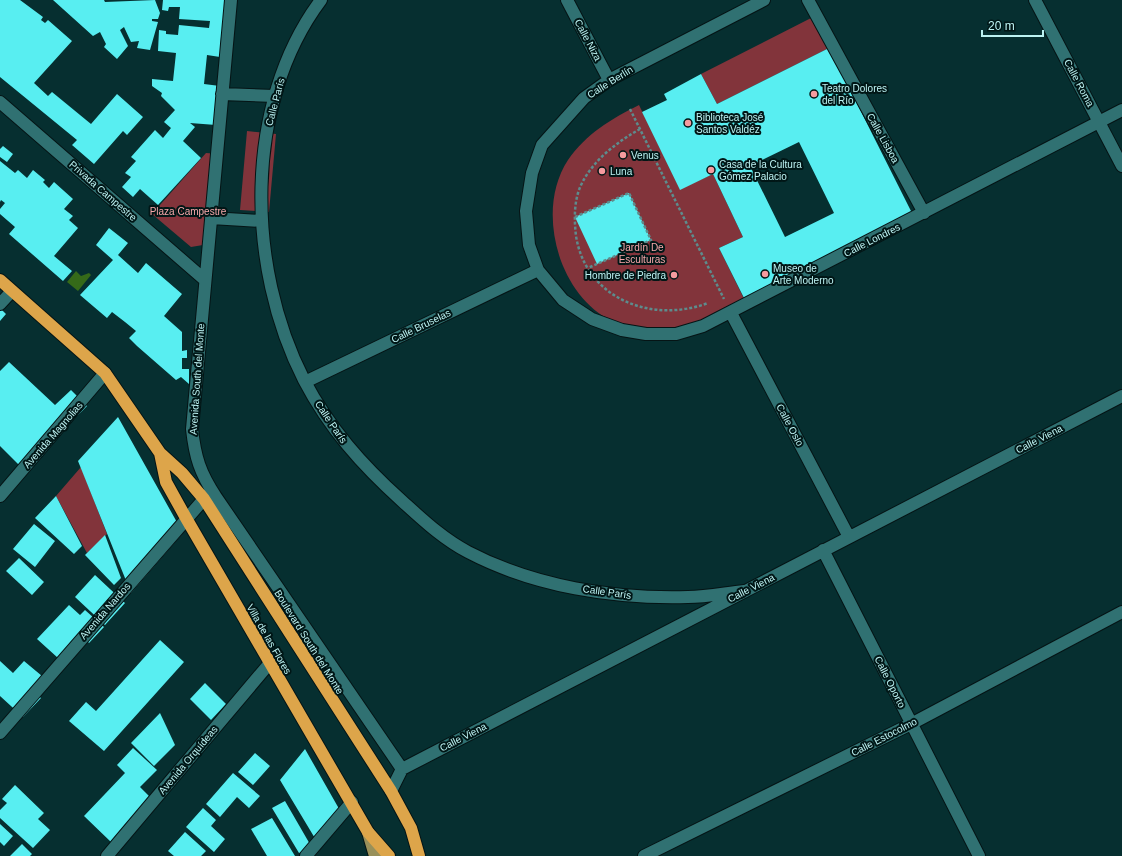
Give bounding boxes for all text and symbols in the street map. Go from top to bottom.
scale bar [982,12,1043,38]
street label: Calle Niza [572,17,604,63]
text: 20 m [988,19,1015,33]
street label: Calle Roma [1062,57,1096,109]
street label: Calle Berlín [585,64,635,100]
street label: Calle París [263,77,287,127]
place label: Teatro Dolores del Río [822,83,887,106]
marker: Teatro Dolores del Río [809,89,819,99]
street label: Calle Lisboa [865,111,901,165]
place label: Biblioteca José Santos Valdéz [696,112,764,135]
marker: Biblioteca José Santos Valdéz [683,118,693,128]
marker: Venus [618,150,628,160]
place label: Venus [631,150,659,161]
street label: Privada Campestre [67,159,139,224]
place label: Casa de la Cultura Gómez Palacio [719,159,802,182]
marker: Casa de la Cultura Gómez Palacio [706,165,716,175]
marker: Luna [597,166,607,176]
place label: Luna [610,166,633,177]
park label: Plaza Campestre [150,206,227,217]
street label: Calle Londres [842,221,902,259]
park label: Jardín De Esculturas [619,242,665,265]
place label: Museo de Arte Moderno [773,263,834,286]
marker: Museo de Arte Moderno [760,269,770,279]
place label: Hombre de Piedra [585,270,666,281]
marker: Hombre de Piedra [669,270,679,280]
street label: Calle Bruselas [390,307,452,345]
street label: Avenida South del Monte [188,323,206,435]
street label: Calle París [313,399,349,445]
street label: Avenida Magnolias [21,400,85,470]
street label: Calle Oslo [774,402,806,448]
street label: Calle Viena [1014,422,1065,455]
street label: Calle Viena [726,571,777,604]
street label: Avenida Nardos [78,581,132,641]
street label: Calle París [582,583,632,601]
street label: Boulevard South del Monte [272,588,346,696]
street label: Villa de las Flores [245,602,293,676]
street label: Calle Oporto [872,654,908,710]
street label: Calle Estocolmo [849,716,919,758]
street label: Calle Viena [438,720,489,753]
street label: Avenida Orquídeas [156,724,220,796]

